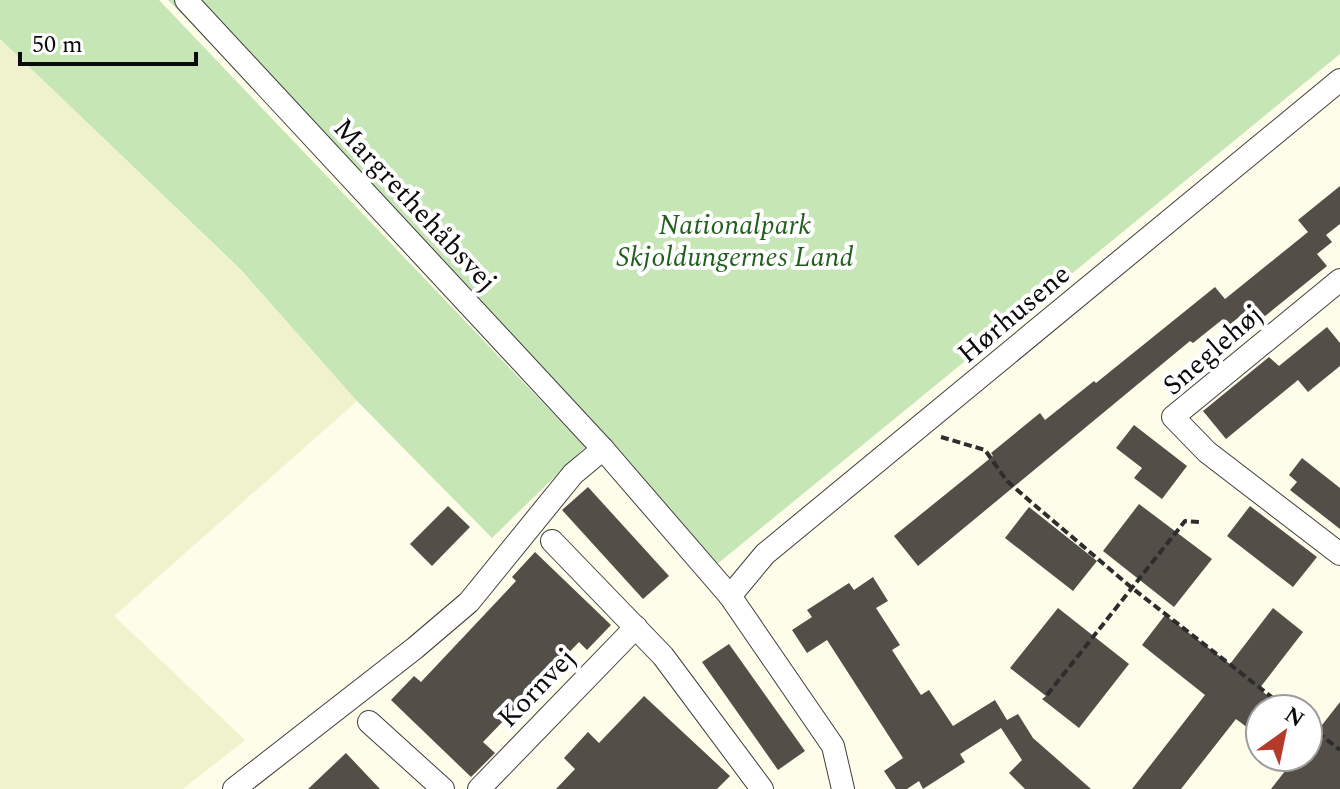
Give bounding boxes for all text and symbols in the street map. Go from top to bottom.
scale bar [20,16,196,66]
text: 50 m [32,27,83,63]
street label: Margrethehåbsvej [323,108,507,302]
park label: Nationalpark Skjoldungernes Land [616,204,854,279]
street label: Hørhusene [948,254,1080,374]
street label: Sneglehøj [1153,294,1273,406]
street label: Kornvej [488,638,586,738]
north arrow [1244,693,1324,773]
text: N [1278,699,1311,736]

